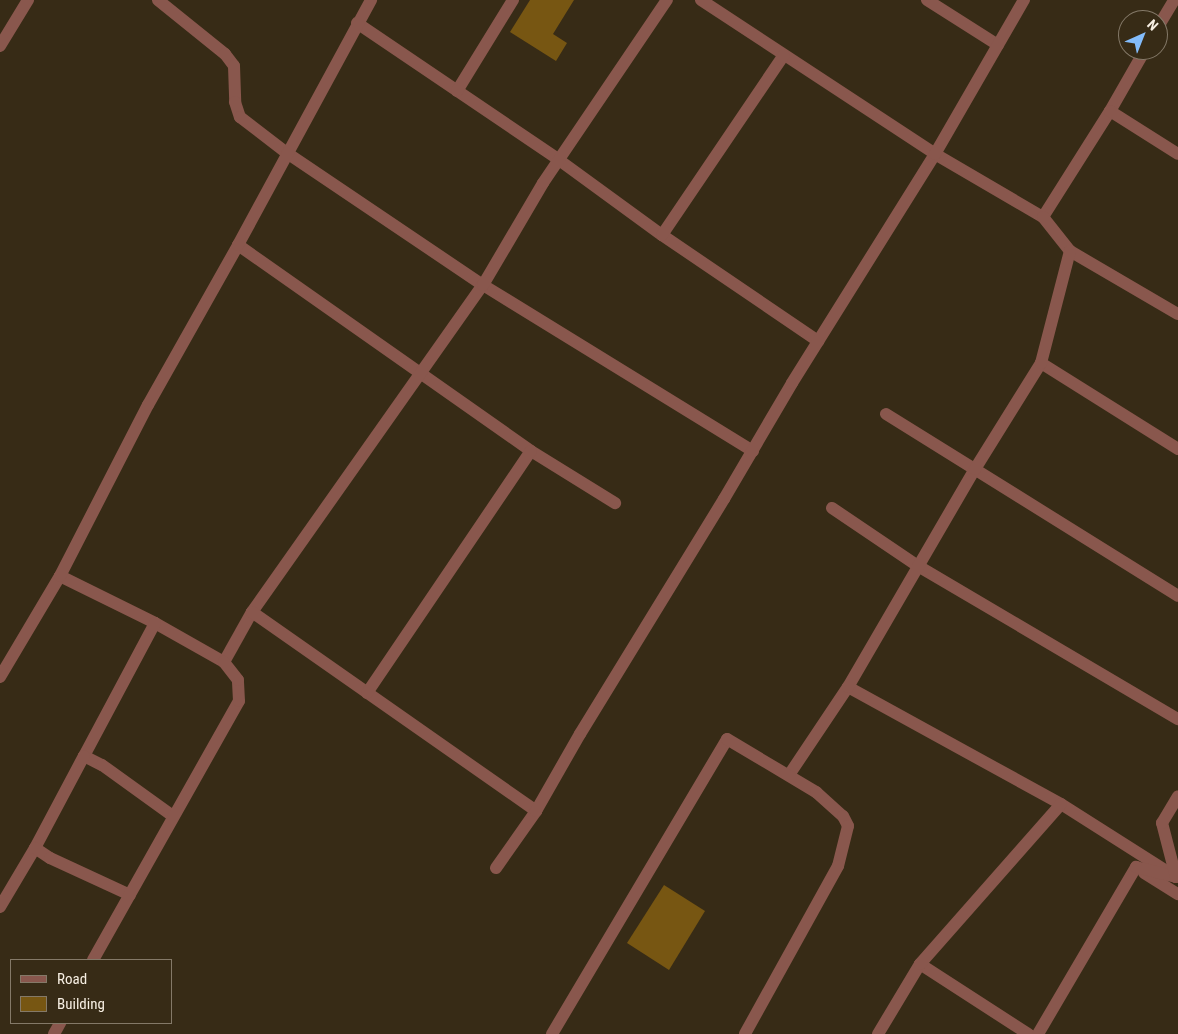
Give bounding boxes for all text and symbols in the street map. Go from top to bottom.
north arrow [1118,10,1168,60]
text: N [1144,16,1161,34]
legend [10,959,172,1024]
text: Road [57,970,87,988]
text: Building [57,995,105,1013]

